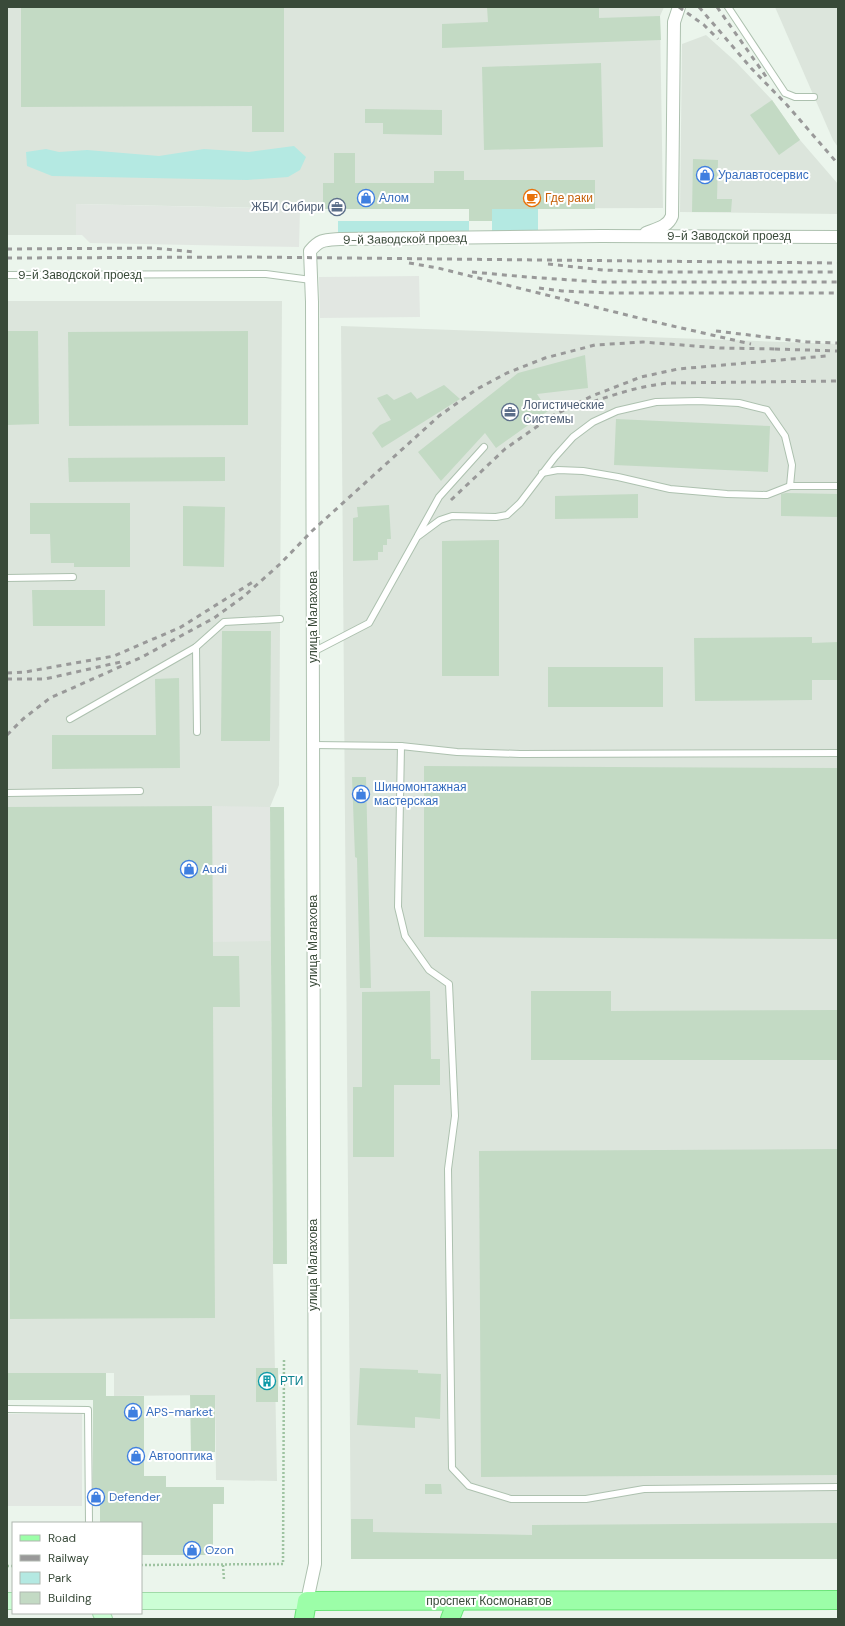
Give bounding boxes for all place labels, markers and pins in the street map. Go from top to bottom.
shop icon: Уралавтосервис [695,165,715,185]
place label: Уралавтосервис [718,167,809,183]
shop icon: Алом [356,188,376,208]
cafe icon: Где раки [522,188,542,208]
place label: Алом [379,190,409,206]
place label: Где раки [545,190,593,206]
office icon: ЖБИ Сибири [327,197,347,217]
place label: ЖБИ Сибири [251,199,324,215]
place label: Логистические Системы [523,397,605,427]
office icon: Логистические Системы [500,402,520,422]
place label: Шиномонтажная мастерская [374,779,466,809]
shop icon: Шиномонтажная мастерская [351,784,371,804]
shop icon: Audi [179,859,199,879]
place label: Audi [202,861,227,877]
building icon: РТИ [257,1371,277,1391]
place label: РТИ [280,1373,303,1389]
shop icon: АPS-market [123,1402,143,1422]
place label: АPS-market [146,1404,213,1420]
shop icon: Автооптика [126,1446,146,1466]
place label: Автооптика [149,1448,213,1464]
shop icon: Defender [86,1487,106,1507]
place label: Defender [109,1489,161,1505]
shop icon: Ozon [182,1540,202,1560]
place label: Ozon [205,1542,234,1558]

